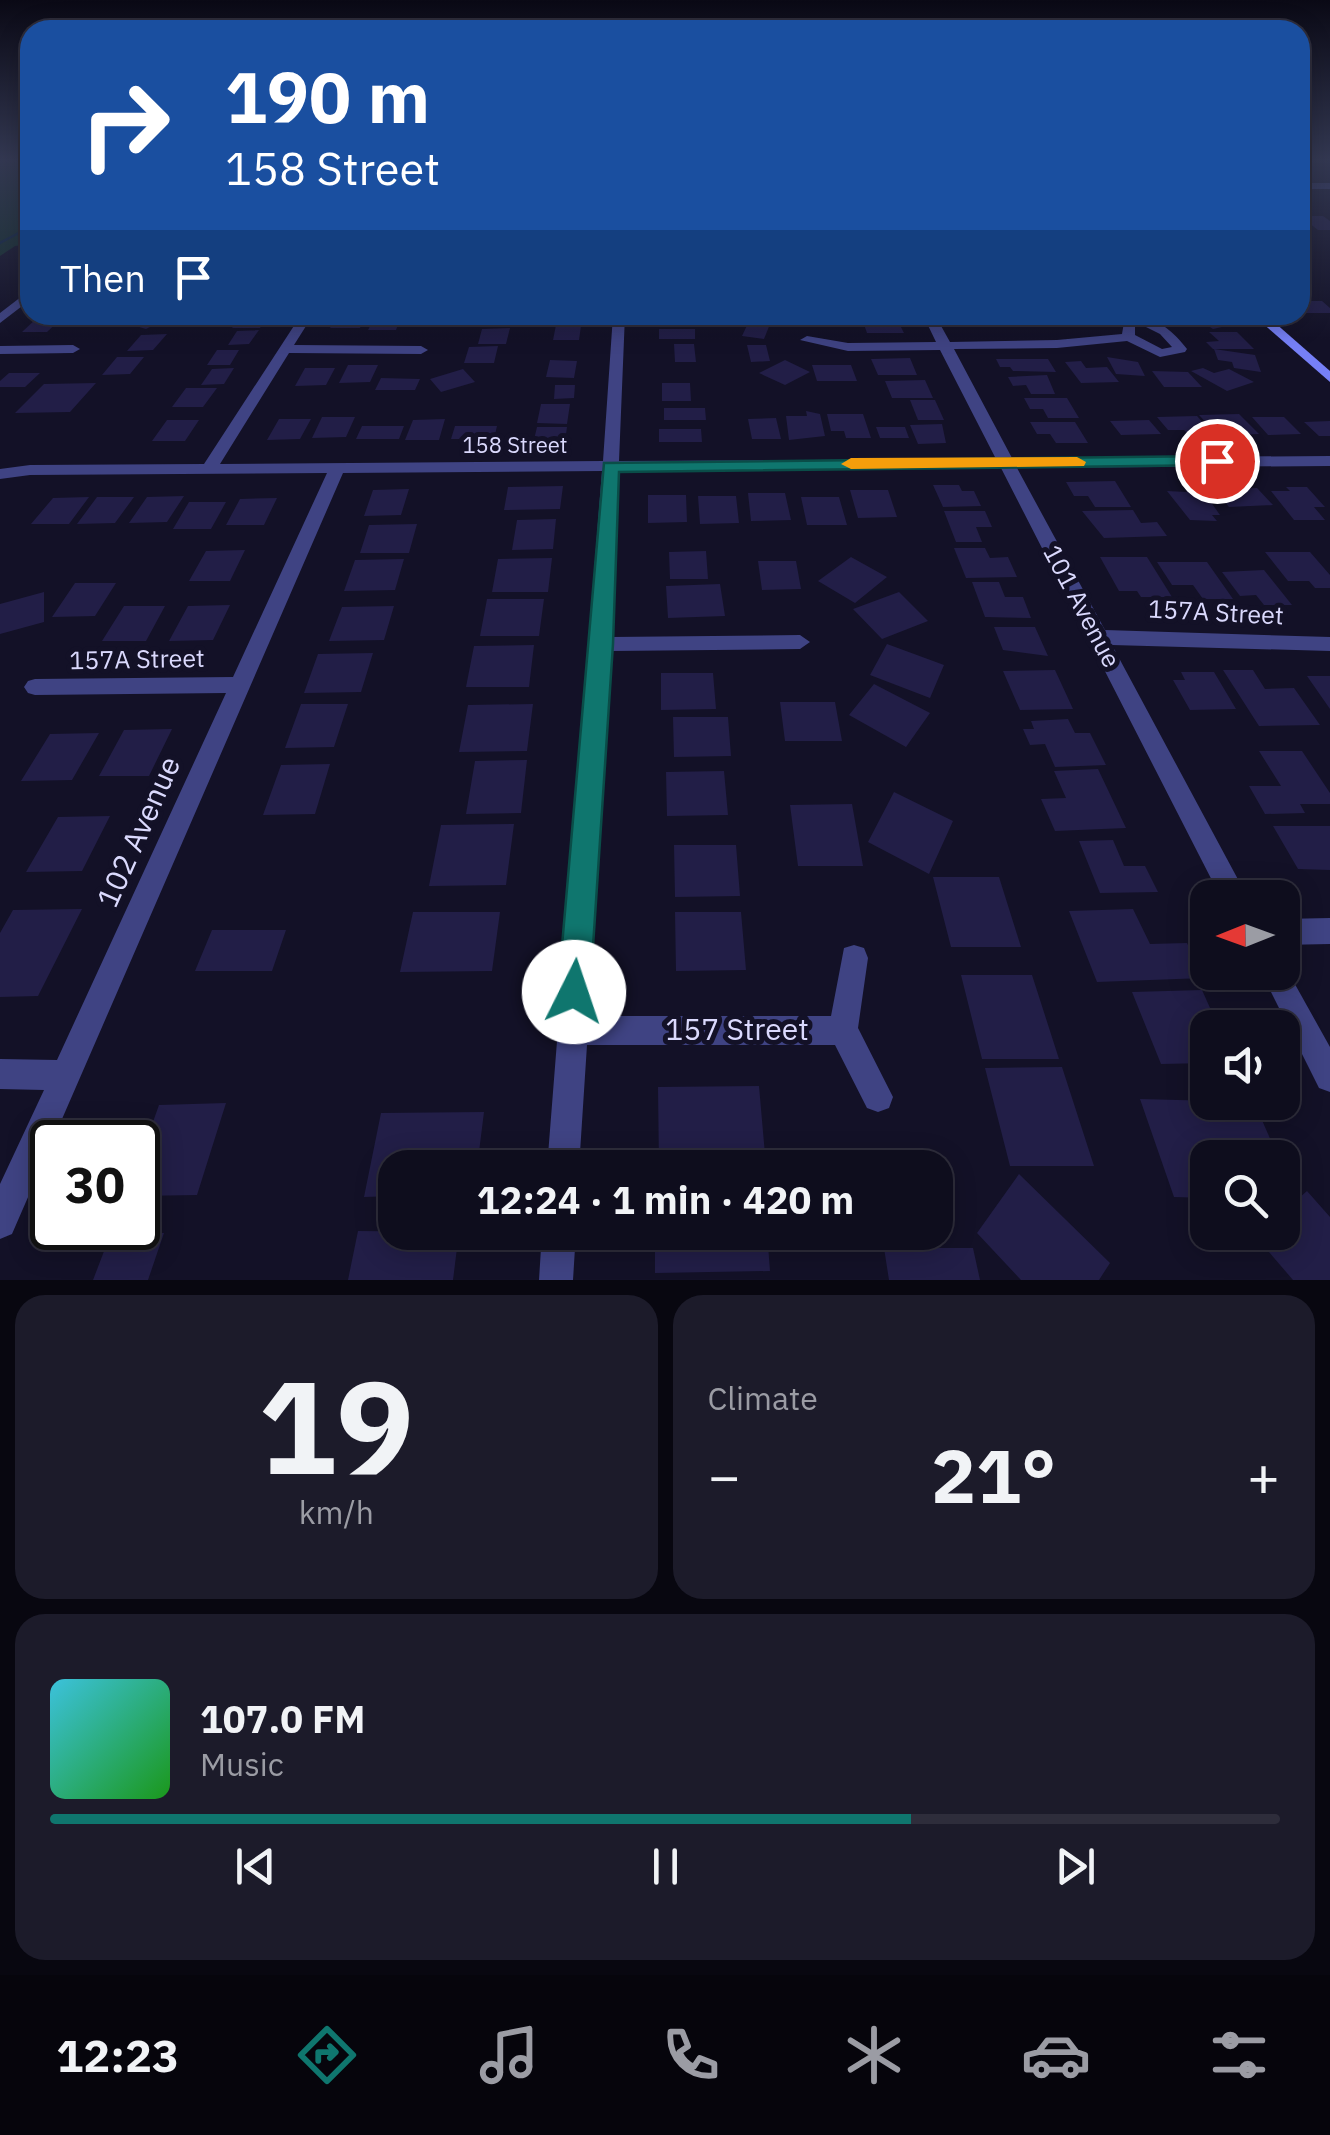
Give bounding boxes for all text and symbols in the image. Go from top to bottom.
text: 190 m [225,51,430,142]
icon: right [60,60,190,190]
text: 158 Street [225,139,440,197]
icon: arrive [166,250,221,305]
text: Then [60,253,146,302]
pin [1175,419,1260,504]
street label: 158 Street [462,430,568,459]
icon: arrive [1190,434,1245,489]
street label: 101 Avenue [1036,539,1129,673]
street label: 157A Street [1147,591,1285,632]
street label: 157A Street [69,641,205,676]
street label: 102 Avenue [87,750,188,913]
north arrow [1190,880,1300,990]
map controls [1190,880,1300,1250]
position arrow [522,940,626,1044]
street label: 157 Street [665,1009,809,1048]
button: sound [1190,1010,1300,1120]
speed limit sign: 30 [30,1120,160,1250]
button: search [1190,1140,1300,1250]
text: 12:24 · 1 min · 420 m [477,1175,854,1224]
text: 19 [258,1341,414,1510]
text: Climate [708,1377,818,1419]
text: 21° [931,1426,1056,1524]
text: − [708,1440,741,1511]
text: + [1247,1440,1280,1511]
text: km/h [299,1491,374,1533]
text: 107.0 FM [200,1694,365,1743]
text: Music [200,1743,284,1785]
icon: previous [228,1839,283,1894]
icon: pause [638,1839,693,1894]
icon: next [1048,1839,1103,1894]
icon: directions [292,2020,362,2090]
icon: music [474,2020,544,2090]
icon: phone [656,2020,726,2090]
icon: climate [839,2020,909,2090]
icon: car [1021,2020,1091,2090]
icon: filters [1204,2020,1274,2090]
text: 12:23 [56,2026,179,2084]

